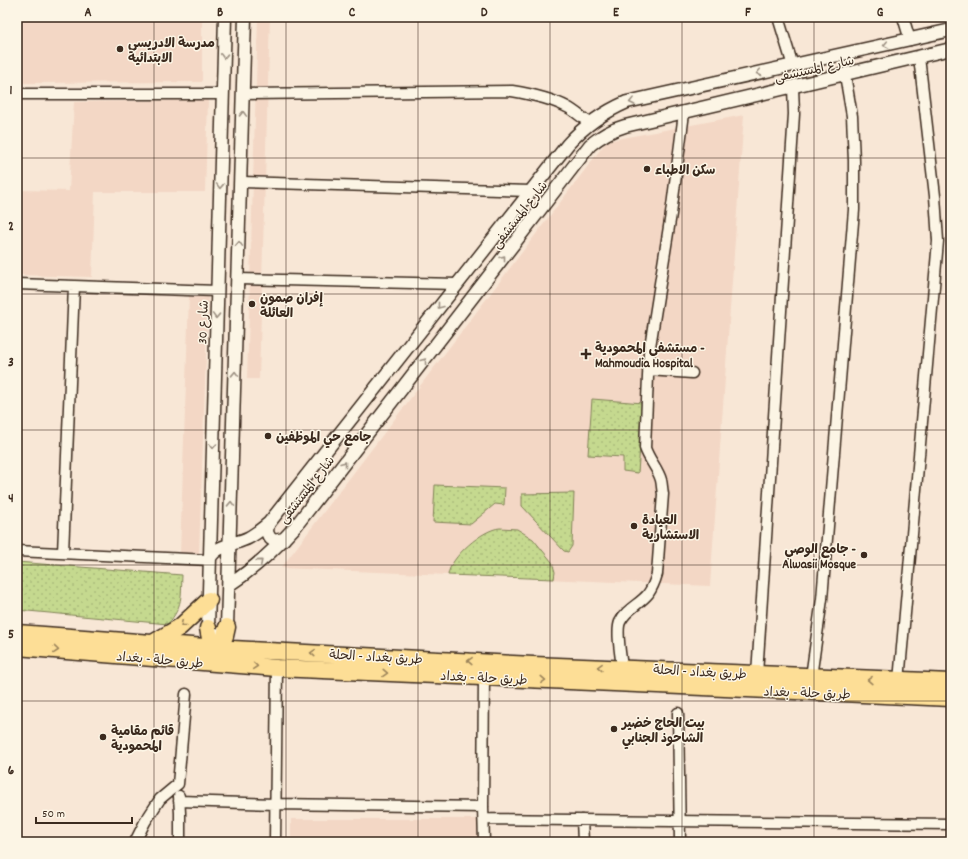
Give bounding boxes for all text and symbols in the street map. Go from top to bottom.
text: A [84,4,92,23]
text: B [217,4,223,23]
text: C [349,4,356,23]
text: D [481,4,488,23]
text: E [613,4,620,23]
text: F [745,4,751,23]
text: G [877,4,884,23]
place label: مدرسة الادريسي الابتدائية [128,35,215,69]
one-way arrow [882,41,889,49]
marker: مدرسة الادريسي الابتدائية [115,44,125,54]
street label: شارع المستشفى [773,52,856,89]
one-way arrow [219,53,228,59]
one-way arrow [756,69,762,77]
text: 1 [10,82,13,101]
one-way arrow [629,97,635,105]
one-way arrow [238,111,247,117]
place label: سكن الاطباء [655,162,716,181]
marker: سكن الاطباء [642,164,652,174]
street label: شارع المستشفى [488,178,554,253]
one-way arrow [216,183,224,189]
text: 2 [8,218,14,237]
one-way arrow [234,241,243,247]
one-way arrow [498,255,505,262]
place label: إفران صمون العائلة [260,290,324,324]
marker: إفران صمون العائلة [247,299,257,309]
street label: شارع 30 [194,300,215,344]
one-way arrow [438,301,445,308]
one-way arrow [212,313,220,319]
place label: مستشفى المحمودية - Mahmoudia Hospital [595,340,705,374]
marker: مستشفى المحمودية - Mahmoudia Hospital [580,348,592,360]
text: 3 [8,354,14,373]
one-way arrow [419,358,426,365]
one-way arrow [231,371,239,377]
place label: جامع حي الموظفين [276,429,372,449]
marker: جامع حي الموظفين [263,431,273,441]
one-way arrow [208,443,217,449]
street label: شارع المستشفى [275,453,341,528]
one-way arrow [340,461,347,468]
text: 4 [8,490,14,509]
one-way arrow [227,501,235,507]
place label: العيادة الاستشارية [642,512,699,546]
marker: العيادة الاستشارية [629,521,639,531]
place label: جامع الوصي - Alwasii Mosque [782,541,857,575]
marker: جامع الوصي - Alwasii Mosque [859,550,869,560]
one-way arrow [255,559,262,566]
one-way arrow [180,620,187,627]
text: 5 [8,626,14,645]
one-way arrow [53,645,59,654]
street label: طريق بغداد - الحلة [329,647,423,670]
street label: طريق حلة - بغداد [115,648,204,675]
one-way arrow [310,649,316,657]
one-way arrow [467,657,473,665]
one-way arrow [252,661,258,670]
street label: طريق بغداد - الحلة [653,662,747,685]
one-way arrow [597,663,603,671]
one-way arrow [382,668,388,677]
street label: طريق حلة - بغداد [440,668,528,691]
one-way arrow [867,675,873,684]
one-way arrow [540,676,546,684]
street label: طريق حلة - بغداد [763,683,851,706]
place label: بيت الحاج خضير الشاحوذ الجنابي [620,715,705,750]
place label: قائم مقامية المحمودية [111,723,174,757]
marker: بيت الحاج خضير الشاحوذ الجنابي [609,724,619,734]
marker: قائم مقامية المحمودية [98,732,108,742]
text: 6 [8,762,15,781]
scale bar [36,799,132,825]
text: 50 m [42,806,65,823]

